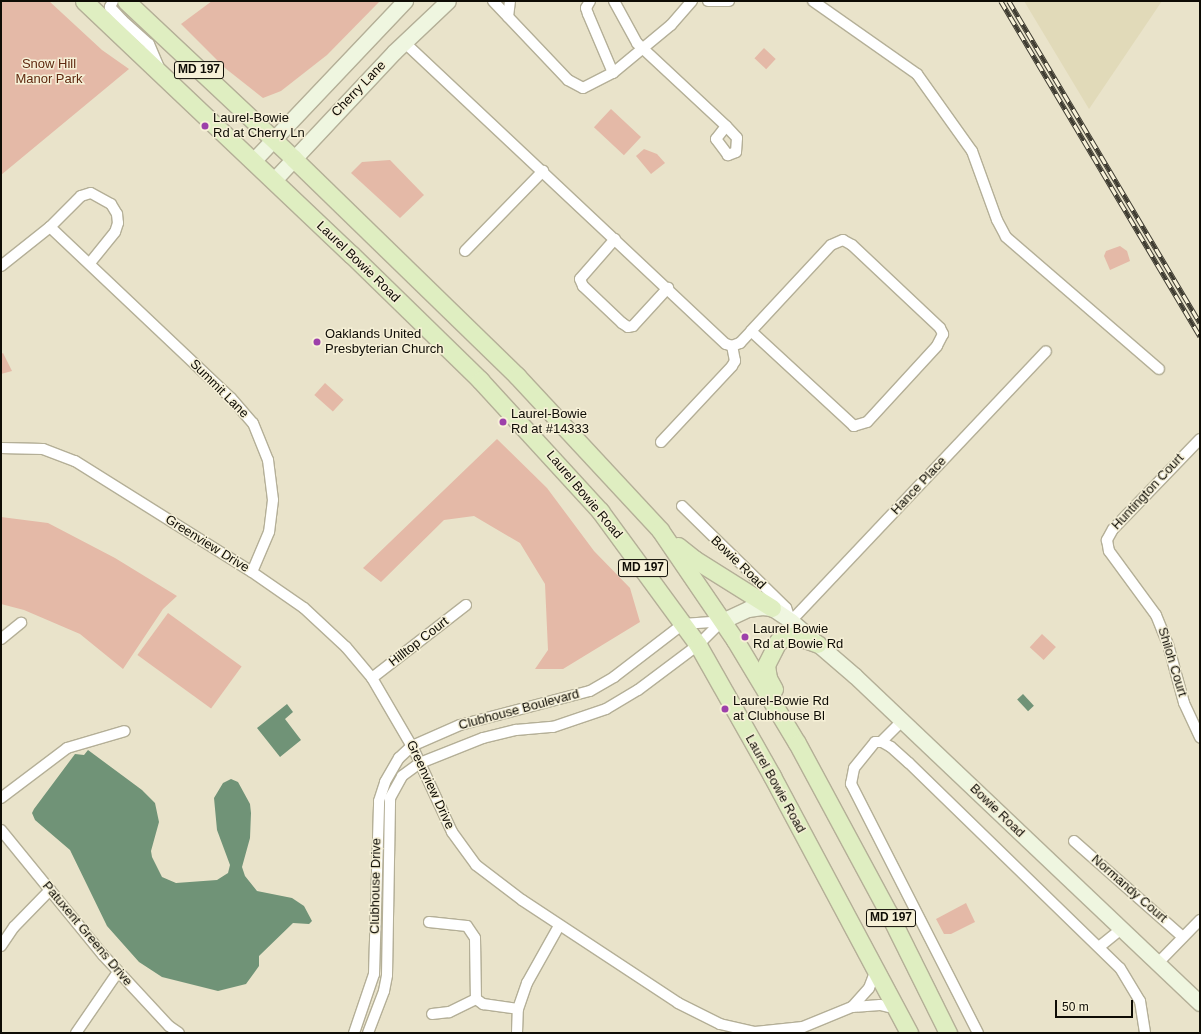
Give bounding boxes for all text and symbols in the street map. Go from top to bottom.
park label: Snow Hill Manor Park [15,57,83,88]
street label: Cherry Lane [329,58,389,120]
road number: MD 197 [173,60,225,80]
place label: Laurel-Bowie Rd at Cherry Ln [213,111,305,142]
marker: Laurel-Bowie Rd at Cherry Ln [200,121,210,131]
street label: Laurel Bowie Road [313,218,403,306]
place label: Oaklands United Presbyterian Church [325,327,443,358]
marker: Oaklands United Presbyterian Church [312,337,322,347]
street label: Summit Lane [186,356,252,422]
place label: Laurel-Bowie Rd at #14333 [511,407,589,438]
marker: Laurel-Bowie Rd at #14333 [498,417,508,427]
street label: Laurel Bowie Road [543,448,625,542]
street label: Huntington Court [1109,451,1187,533]
street label: Hance Place [888,454,950,518]
street label: Greenview Drive [162,512,252,576]
street label: Bowie Road [707,533,769,593]
road number: MD 197 [617,558,669,578]
street label: Hilltop Court [386,614,452,670]
place label: Laurel Bowie Rd at Bowie Rd [753,622,843,653]
street label: Shiloh Court [1154,626,1190,698]
marker: Laurel Bowie Rd at Bowie Rd [740,632,750,642]
street label: Clubhouse Boulevard [457,686,581,734]
place label: Laurel-Bowie Rd at Clubhouse Bl [733,694,829,725]
marker: Laurel-Bowie Rd at Clubhouse Bl [720,704,730,714]
street label: Laurel Bowie Road [742,732,808,836]
street label: Greenview Drive [403,738,457,832]
street label: Bowie Road [966,781,1028,841]
street label: Clubhouse Drive [367,838,385,934]
street label: Normandy Court [1088,852,1170,926]
street label: Patuxent Greens Drive [39,879,135,989]
road number: MD 197 [865,908,917,928]
scale bar [1057,992,1135,1018]
text: 50 m [1062,1000,1089,1014]

